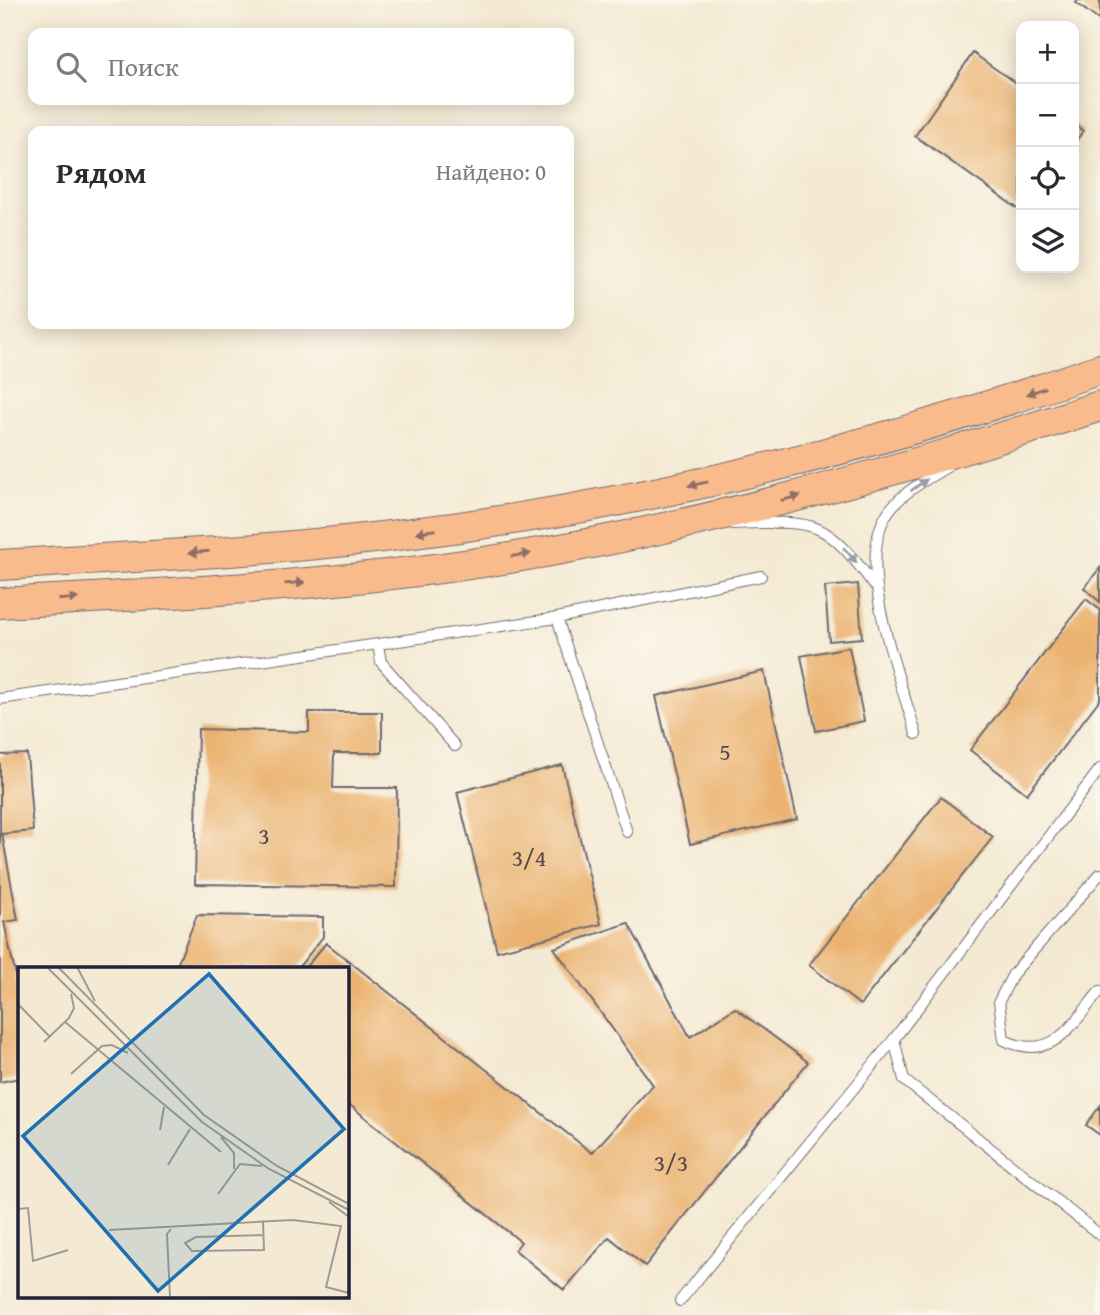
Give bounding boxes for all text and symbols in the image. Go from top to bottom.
map controls [1016,21,1079,273]
button: + [1016,21,1079,84]
search box [28,28,574,105]
text: Поиск [108,47,179,86]
icon: search [52,48,90,86]
button: − [1016,84,1079,147]
button: locate [1016,147,1079,210]
text: Рядом [56,150,147,194]
text: Найдено: 0 [436,155,546,188]
button: layers [1016,210,1079,273]
one-way arrow [1025,386,1046,397]
one-way arrow [687,478,709,489]
one-way arrow [910,478,928,492]
one-way arrow [780,492,802,503]
one-way arrow [415,526,437,537]
one-way arrow [842,546,857,563]
one-way arrow [188,547,210,558]
one-way arrow [510,549,532,560]
one-way arrow [284,577,306,588]
one-way arrow [57,594,79,605]
house number: 5 [719,734,731,769]
house number: 3 [258,818,270,853]
house number: 3/4 [512,840,546,875]
inset map [18,967,348,1298]
house number: 3/3 [654,1145,688,1180]

